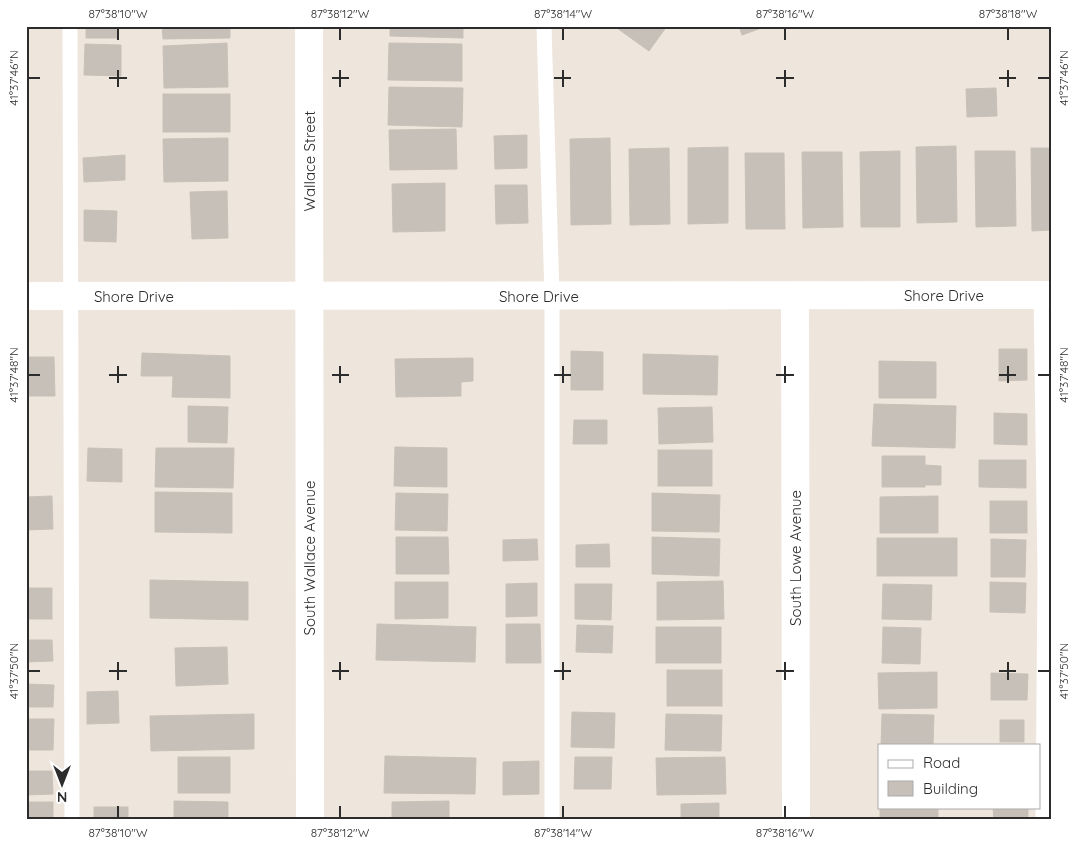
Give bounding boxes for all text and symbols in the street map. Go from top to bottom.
text: 87°38'10"W [88,6,148,21]
text: 87°38'12"W [311,6,370,21]
text: 87°38'14"W [534,6,592,21]
text: 87°38'16"W [756,6,815,21]
text: 87°38'18"W [979,6,1038,21]
text: 41°37'46"N [6,50,21,106]
text: 41°37'46"N [1056,50,1071,106]
street label: Wallace Street [300,111,319,211]
street label: Shore Drive [904,286,984,305]
street label: Shore Drive [94,287,174,306]
street label: Shore Drive [499,287,579,306]
text: 41°37'48"N [6,347,21,403]
text: 41°37'48"N [1056,347,1071,403]
street label: South Wallace Avenue [300,481,319,635]
street label: South Lowe Avenue [786,490,805,626]
text: 41°37'50"N [6,643,21,699]
text: 41°37'50"N [1056,643,1071,699]
legend [878,744,1040,808]
text: Road [923,753,960,772]
north arrow [38,758,88,808]
text: Building [923,779,978,798]
text: N [57,788,67,806]
text: 87°38'10"W [88,825,148,840]
text: 87°38'12"W [311,825,370,840]
text: 87°38'14"W [534,825,592,840]
text: 87°38'16"W [756,825,815,840]

